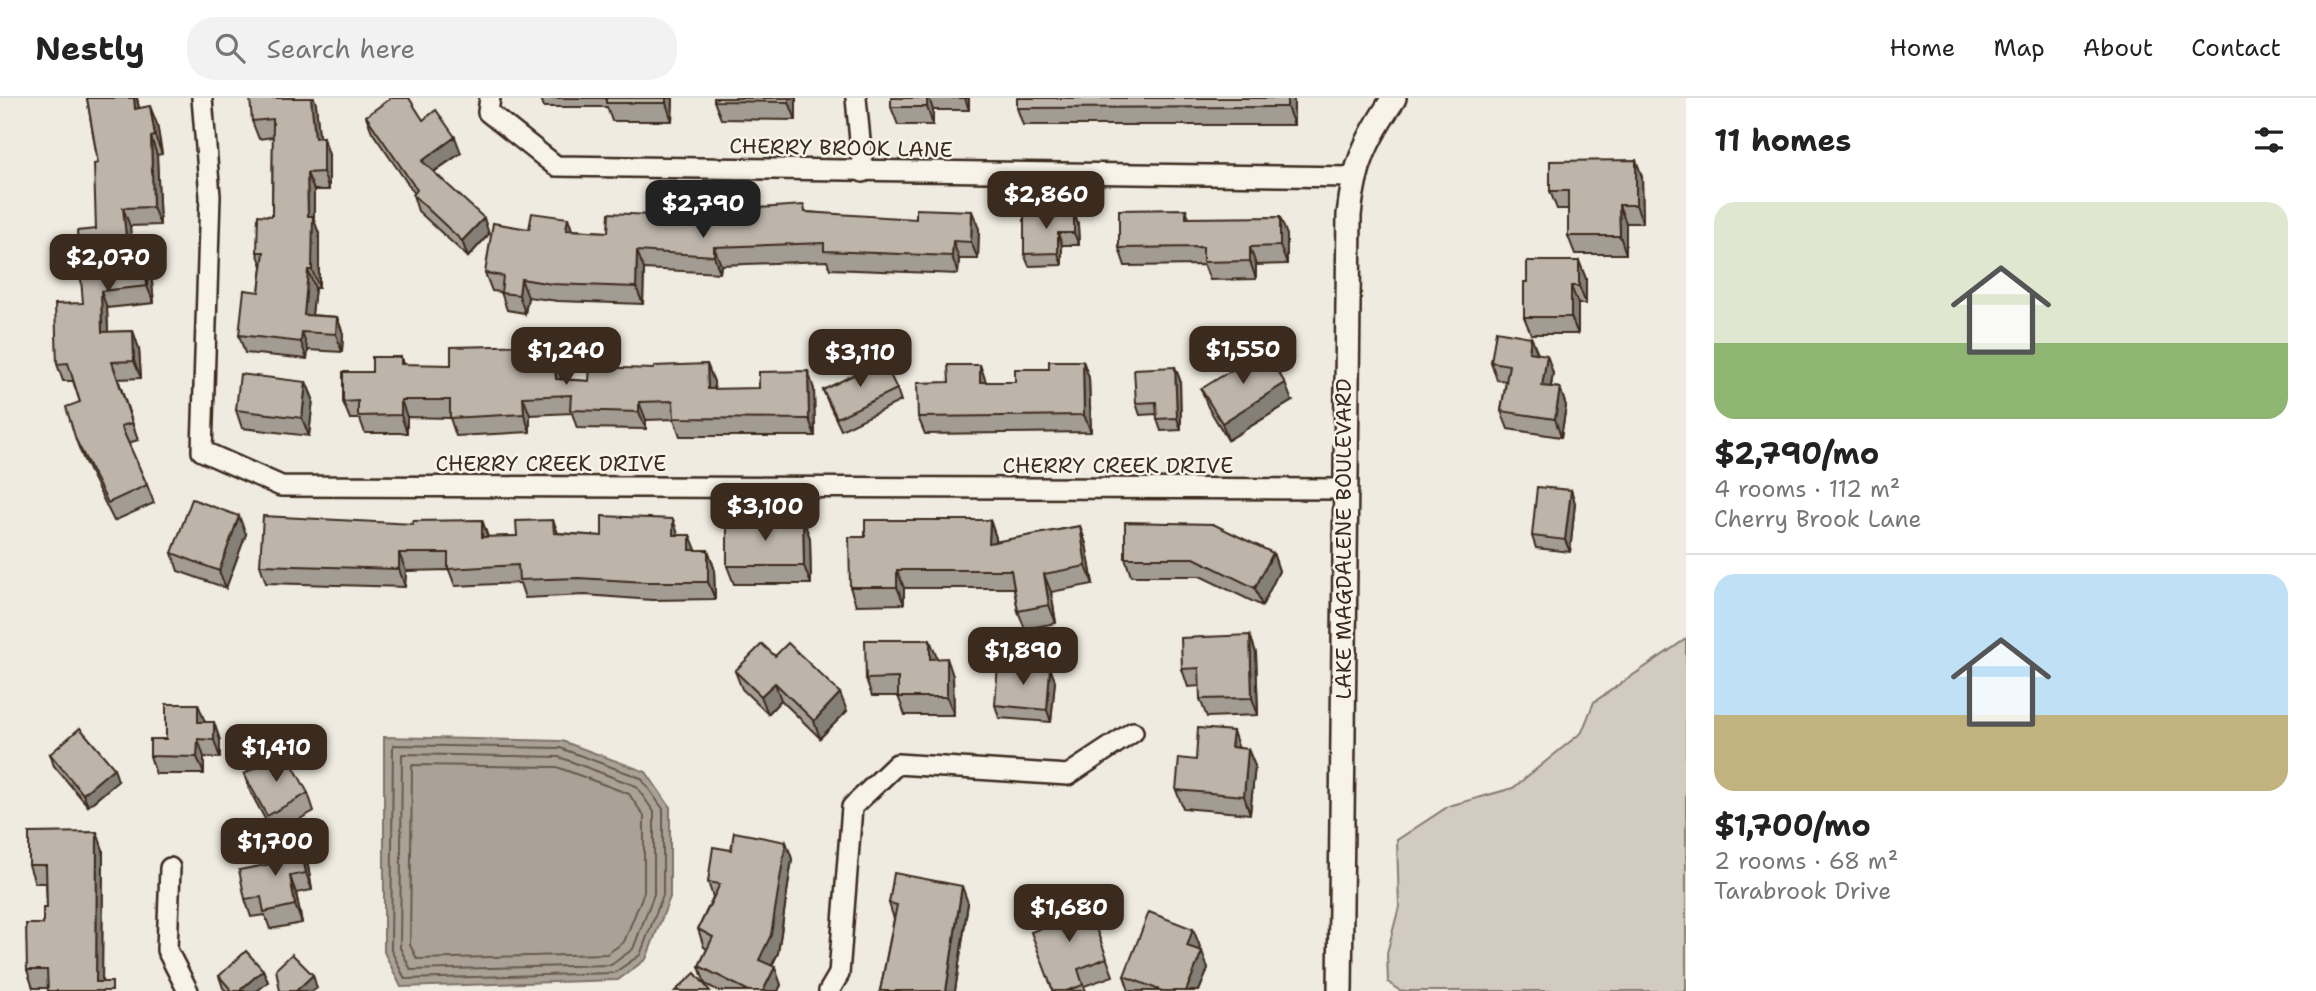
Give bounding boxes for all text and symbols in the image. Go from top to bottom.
search box [187,17,677,80]
text: Nestly [35,26,145,71]
icon: search [211,29,249,67]
text: Search here [267,31,415,66]
text: Home [1889,32,1955,64]
text: Map [1993,32,2045,64]
text: About [2083,32,2153,64]
text: Contact [2191,32,2281,64]
text: 11 homes [1714,120,1851,161]
icon: filters [2250,121,2288,159]
street label: CHERRY BROOK LANE [729,132,953,164]
pin: $2,860 [989,172,1103,231]
text: $2,860 [1003,179,1089,209]
pin: $2,790 [646,180,760,240]
text: $2,790 [661,188,745,218]
pin: $2,070 [51,234,165,294]
text: $2,070 [66,242,150,272]
icon: home [1938,247,2064,373]
pin: $1,550 [1186,327,1300,386]
pin: $1,240 [509,328,623,387]
pin: $3,110 [803,330,917,389]
text: $1,550 [1205,334,1281,364]
text: $1,240 [527,335,605,365]
text: $3,110 [825,337,895,367]
street label: LAKE MAGDALENE BOULEVARD [1330,378,1358,700]
text: $2,790/mo [1714,433,1879,474]
street label: CHERRY CREEK DRIVE [436,450,666,478]
street label: CHERRY CREEK DRIVE [1003,452,1233,480]
text: 4 rooms · 112 m² [1714,474,1900,504]
pin: $3,100 [708,484,822,543]
text: $3,100 [726,491,804,521]
text: Cherry Brook Lane [1714,504,1921,534]
icon: home [1938,619,2064,745]
pin: $1,890 [966,628,1080,687]
text: $1,890 [984,635,1062,665]
pin: $1,410 [219,724,333,784]
text: $1,410 [241,732,311,762]
text: $1,700/mo [1714,805,1871,846]
pin: $1,700 [218,818,332,878]
text: $1,700 [237,826,313,856]
text: 2 rooms · 68 m² [1714,846,1898,876]
text: Tarabrook Drive [1714,876,1891,906]
pin: $1,680 [1012,884,1126,944]
text: $1,680 [1030,892,1108,922]

